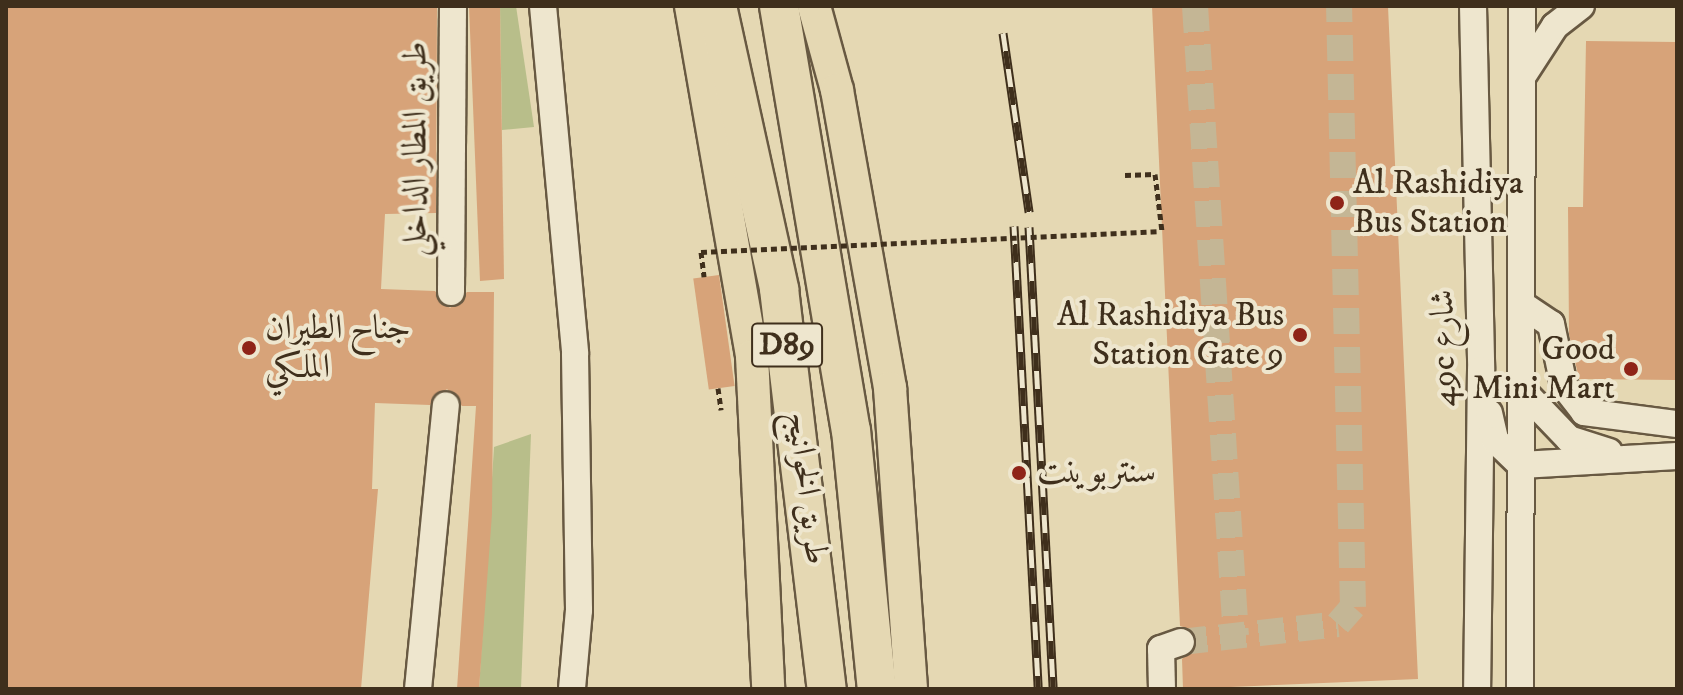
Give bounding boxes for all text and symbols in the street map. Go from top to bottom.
street label: طريق المطار الداخلي [396,41,436,257]
place label: Al Rashidiya Bus Station [1353,163,1523,242]
marker: Al Rashidiya Bus Station [1328,194,1346,212]
street label: 49c شارع [1423,289,1465,407]
place label: Al Rashidiya Bus Station Gate 9 [1057,295,1284,374]
place label: جناح الطيران الملكي [265,308,411,388]
road number: D89 [751,317,823,373]
marker: Al Rashidiya Bus Station Gate 9 [1291,326,1309,344]
place label: Good Mini Mart [1472,329,1615,408]
marker: جناح الطيران الملكي [240,339,258,357]
marker: Good Mini Mart [1622,360,1640,378]
street label: طريق الخوانيج [777,409,837,567]
place label: سنتربوينت [1037,453,1156,493]
marker: سنتربوينت [1008,462,1030,484]

